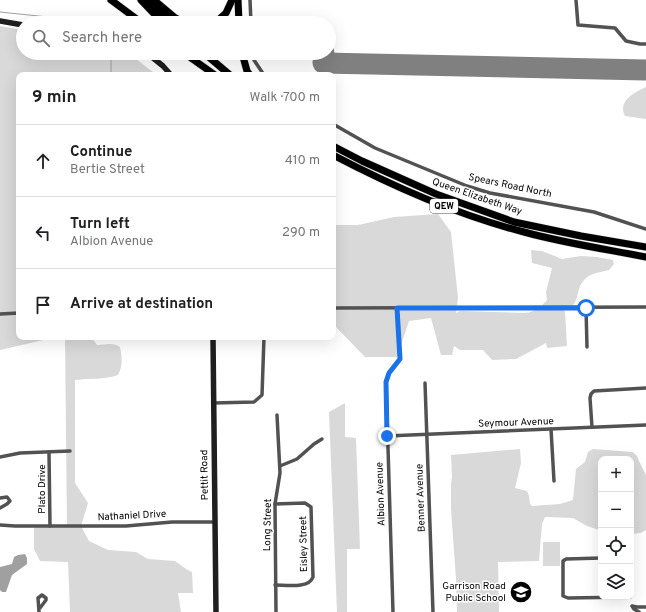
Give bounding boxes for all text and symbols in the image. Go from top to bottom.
search box [16,16,336,60]
icon: search [30,27,52,49]
text: Search here [62,29,142,48]
text: 9 min [32,87,76,109]
text: Walk · 700 m [250,90,320,106]
text: Continue [70,143,132,162]
icon: ahead [32,150,54,172]
text: 410 m [285,153,320,169]
text: Bertie Street [70,162,145,178]
street label: Spears Road North [467,171,553,201]
street label: Queen Elizabeth Way [430,175,524,219]
road number: QEW [430,199,458,213]
text: Turn left [70,215,130,234]
icon: left [32,222,54,244]
text: 290 m [282,225,320,241]
text: Albion Avenue [70,234,153,250]
icon: arrive [32,294,54,316]
text: Arrive at destination [70,295,213,314]
route start [577,299,595,317]
street label: Seymour Avenue [478,415,554,431]
route end [378,427,396,445]
street label: Pettit Road [198,450,212,500]
map controls [598,456,634,600]
button: + [598,456,634,492]
street label: Albion Avenue [373,462,389,526]
street label: Plato Drive [36,464,49,514]
street label: Benner Avenue [413,464,429,532]
button: − [598,492,634,528]
street label: Long Street [261,498,275,551]
street label: Nathaniel Drive [97,508,167,524]
street label: Eisley Street [297,516,311,572]
button: locate [598,528,634,564]
button: layers [598,564,634,600]
school or university icon: Garrison Road Public School [508,579,534,605]
place label: Garrison Road Public School [442,580,506,605]

